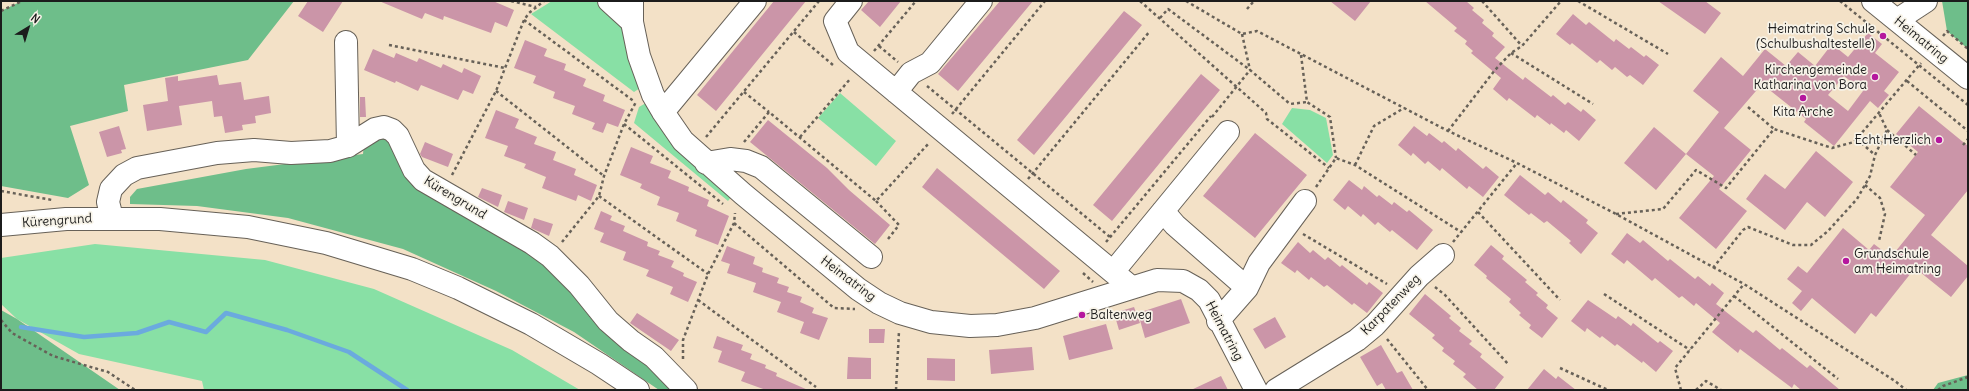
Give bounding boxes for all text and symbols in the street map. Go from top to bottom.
north arrow [8,8,48,48]
text: N [28,11,43,26]
street label: Heimatring [1891,13,1951,67]
place label: Heimatring Schule (Schulbushaltestelle) [1756,21,1875,52]
marker: Heimatring Schule (Schulbushaltestelle) [1878,31,1888,41]
place label: Kirchengemeinde Katharina von Bora [1753,62,1867,93]
marker: Kirchengemeinde Katharina von Bora [1870,72,1880,82]
marker: Kita Arche [1798,93,1808,103]
place label: Kita Arche [1773,104,1833,120]
place label: Echt Herzlich [1854,132,1931,148]
marker: Echt Herzlich [1934,135,1944,145]
street label: Kürengrund [421,173,489,223]
street label: Kürengrund [21,211,93,231]
place label: Grundschule am Heimatring [1854,246,1941,277]
street label: Heimatring [817,253,879,305]
marker: Grundschule am Heimatring [1841,256,1851,266]
street label: Karpatenweg [1358,271,1424,339]
street label: Heimatring [1202,298,1246,364]
place label: Baltenweg [1090,307,1152,323]
marker: Baltenweg [1077,310,1087,320]

